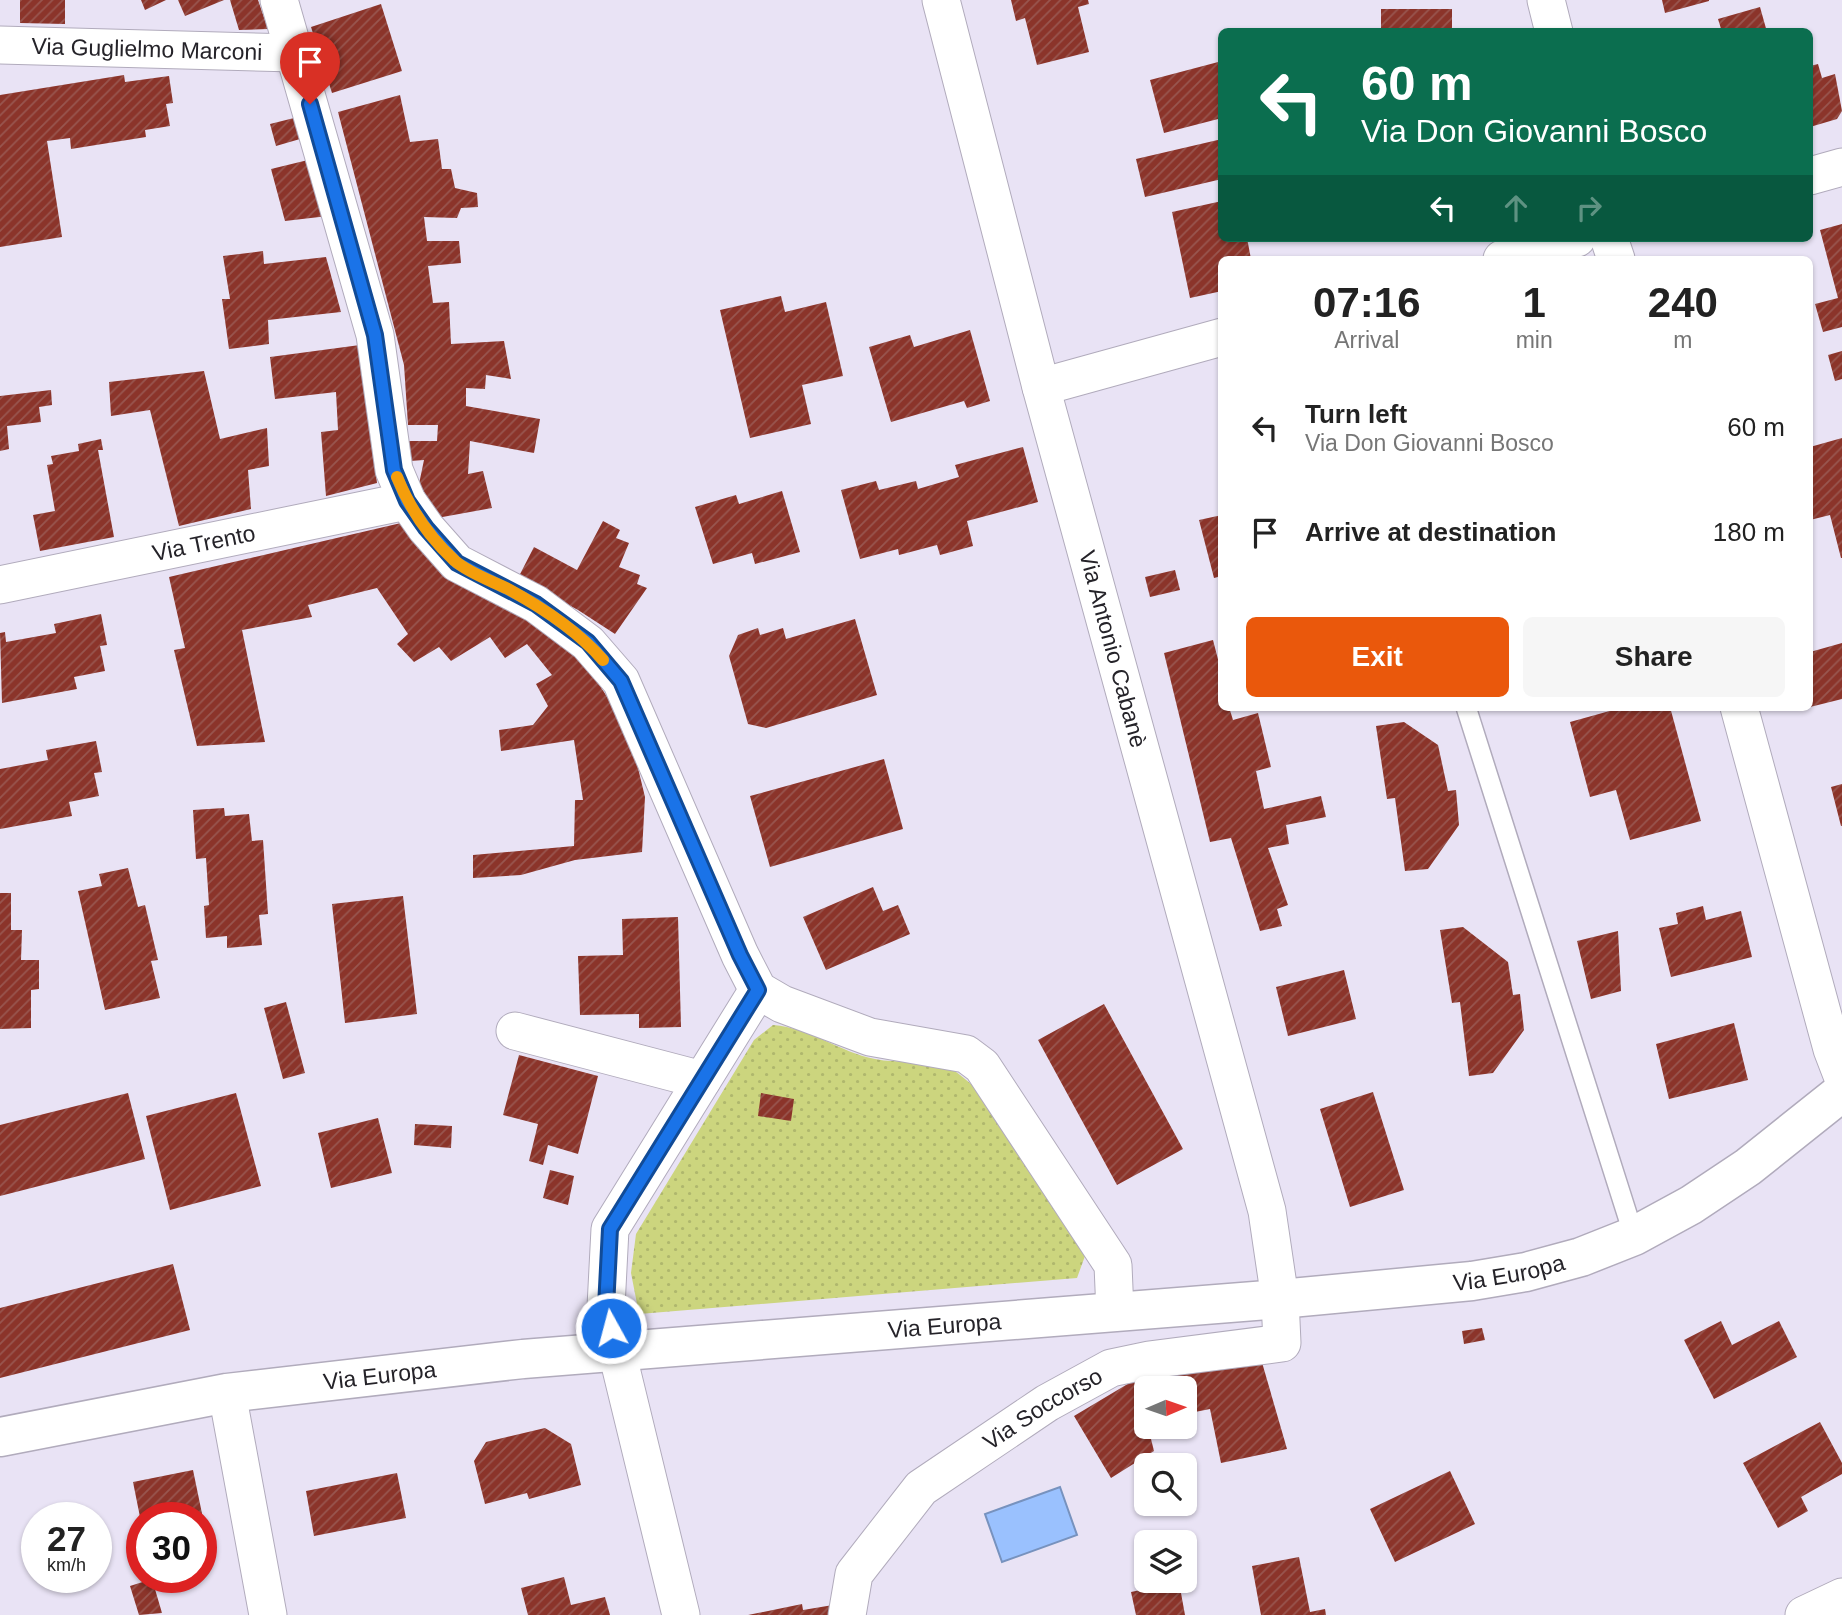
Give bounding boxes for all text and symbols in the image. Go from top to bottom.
pin [280,32,340,104]
street label: Via Guglielmo Marconi [31,33,263,65]
icon: arrive [291,43,329,81]
icon: left [1246,56,1337,147]
text: 60 m [1361,56,1473,110]
text: Via Don Giovanni Bosco [1361,113,1707,149]
icon: left [1424,189,1462,227]
icon: ahead [1497,189,1535,227]
icon: right [1570,189,1608,227]
text: 07:16 [1313,279,1421,326]
text: 1 [1522,279,1546,326]
text: 240 [1648,279,1718,326]
text: Arrival [1334,327,1399,353]
text: min [1516,327,1553,353]
text: m [1673,327,1692,353]
text: Turn left [1305,399,1407,429]
icon: left [1246,409,1284,447]
text: 60 m [1727,412,1785,442]
text: Via Don Giovanni Bosco [1305,430,1554,456]
icon: arrive [1246,514,1284,552]
text: Arrive at destination [1305,517,1556,547]
text: 180 m [1713,517,1785,547]
street label: Via Trento [150,520,258,566]
street label: Via Antonio Cabanè [1074,548,1152,750]
button: Exit [1246,617,1509,697]
button: Share [1523,617,1785,697]
street label: Via Europa [1452,1249,1568,1296]
position arrow [574,1291,648,1365]
street label: Via Europa [887,1308,1002,1343]
street label: Via Europa [322,1356,438,1395]
street label: Via Soccorso [978,1362,1107,1455]
north arrow [1134,1376,1197,1438]
map controls [1134,1376,1197,1593]
button: search [1134,1453,1197,1516]
speed limit sign: 30 [126,1502,217,1593]
text: 27 [47,1519,86,1558]
button: layers [1134,1530,1197,1593]
text: km/h [47,1555,86,1575]

